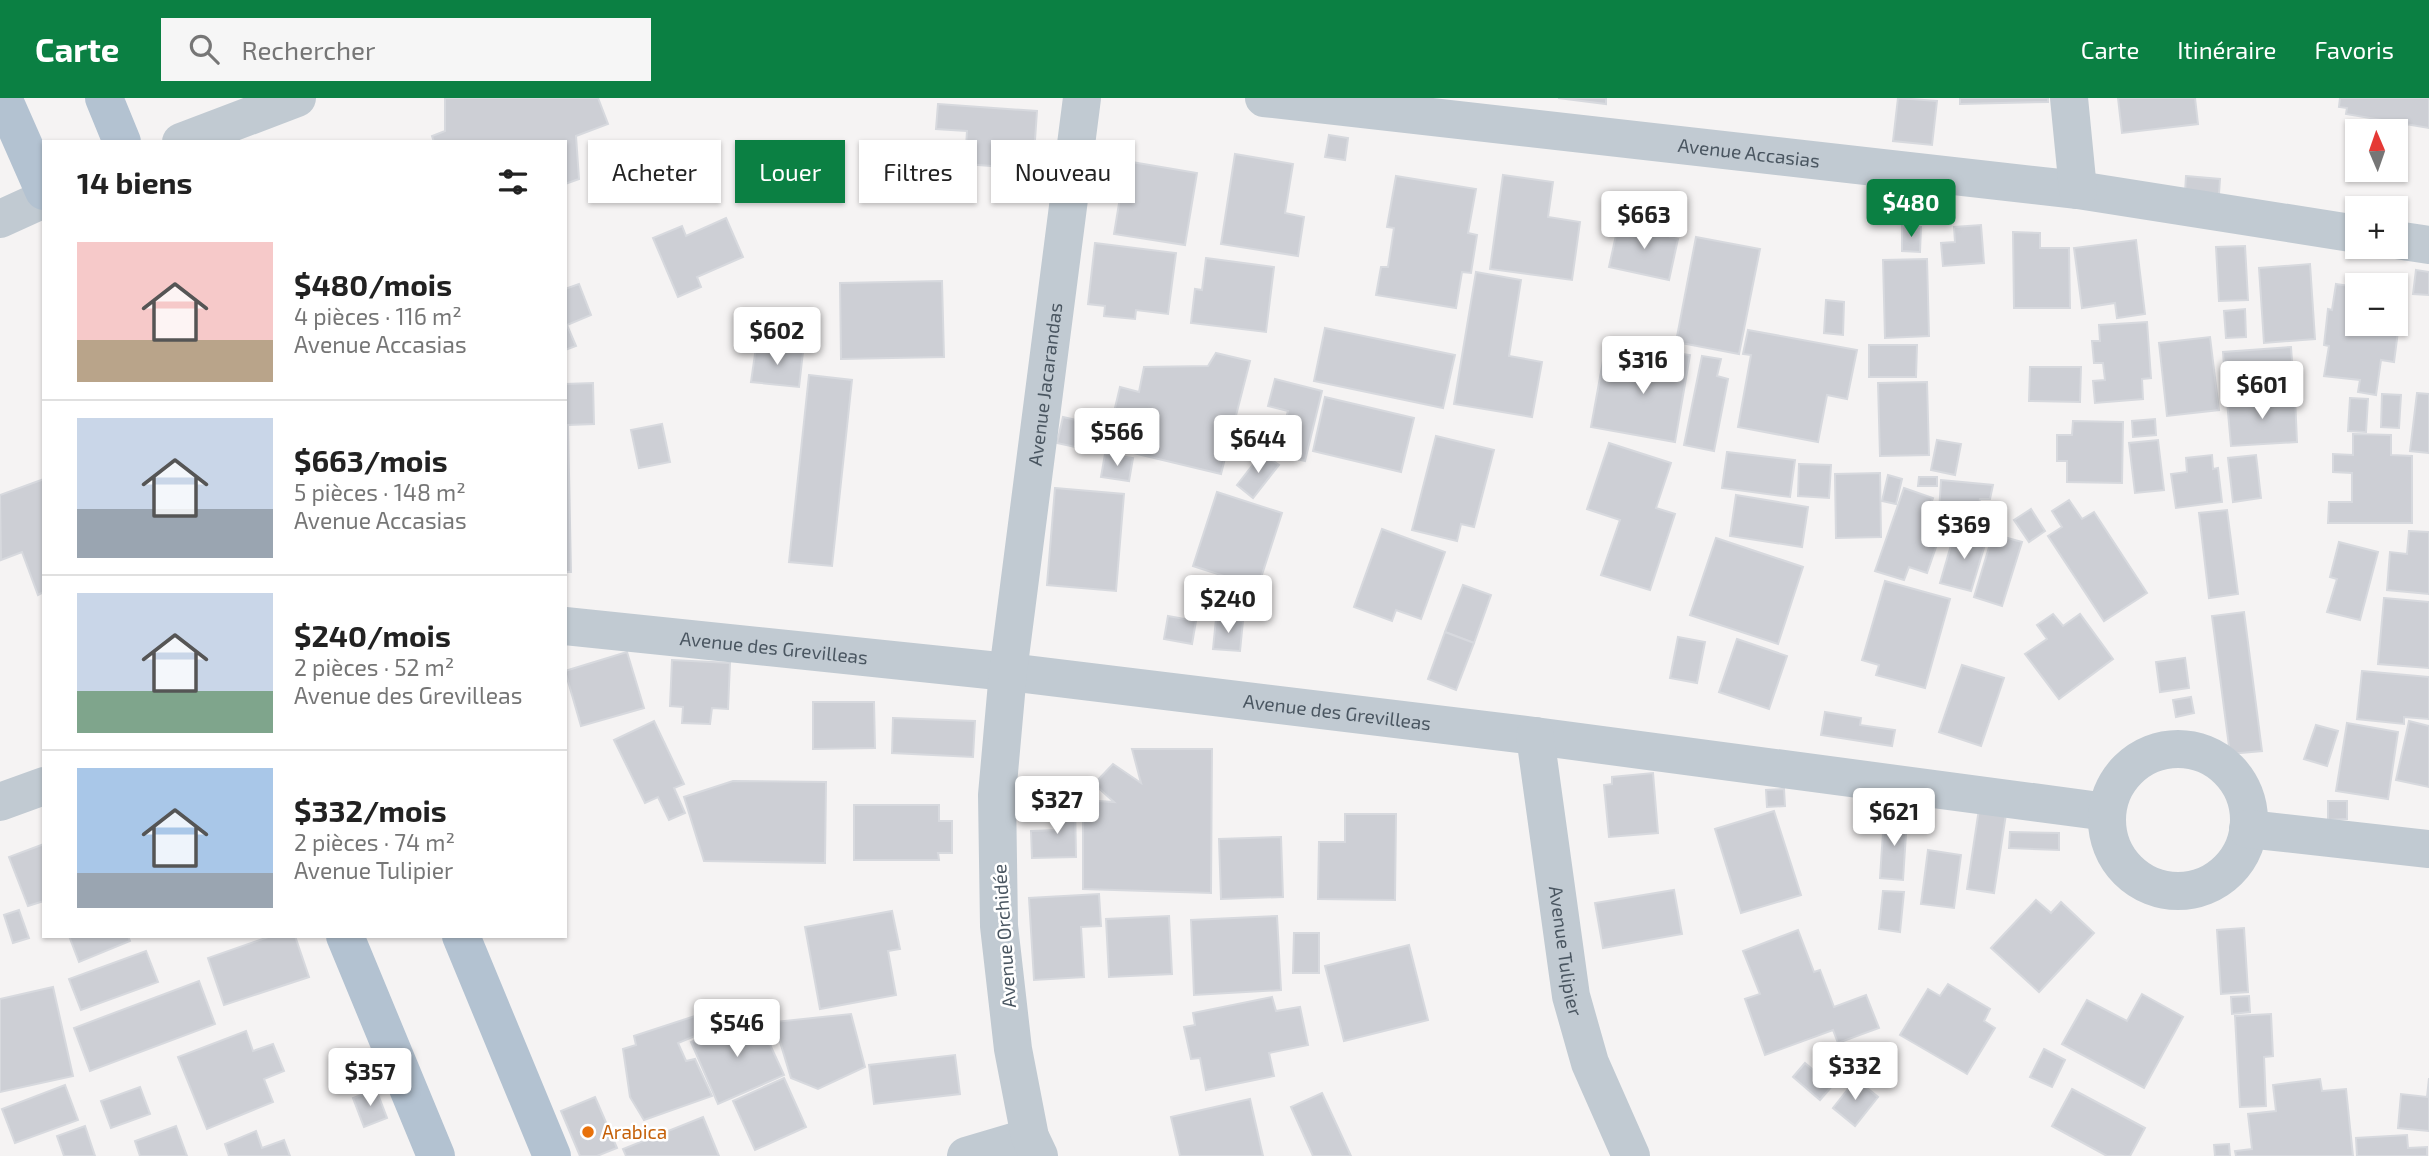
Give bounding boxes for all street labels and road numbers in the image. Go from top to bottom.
street label: Avenue Accasias [1677,133,1821,172]
street label: Avenue Jacarandas [1023,301,1067,467]
street label: Avenue des Grevilleas [679,626,869,668]
street label: Avenue des Grevilleas [1242,689,1432,734]
street label: Avenue Orchidée [987,863,1020,1009]
street label: Avenue Tulipier [1545,884,1588,1019]

